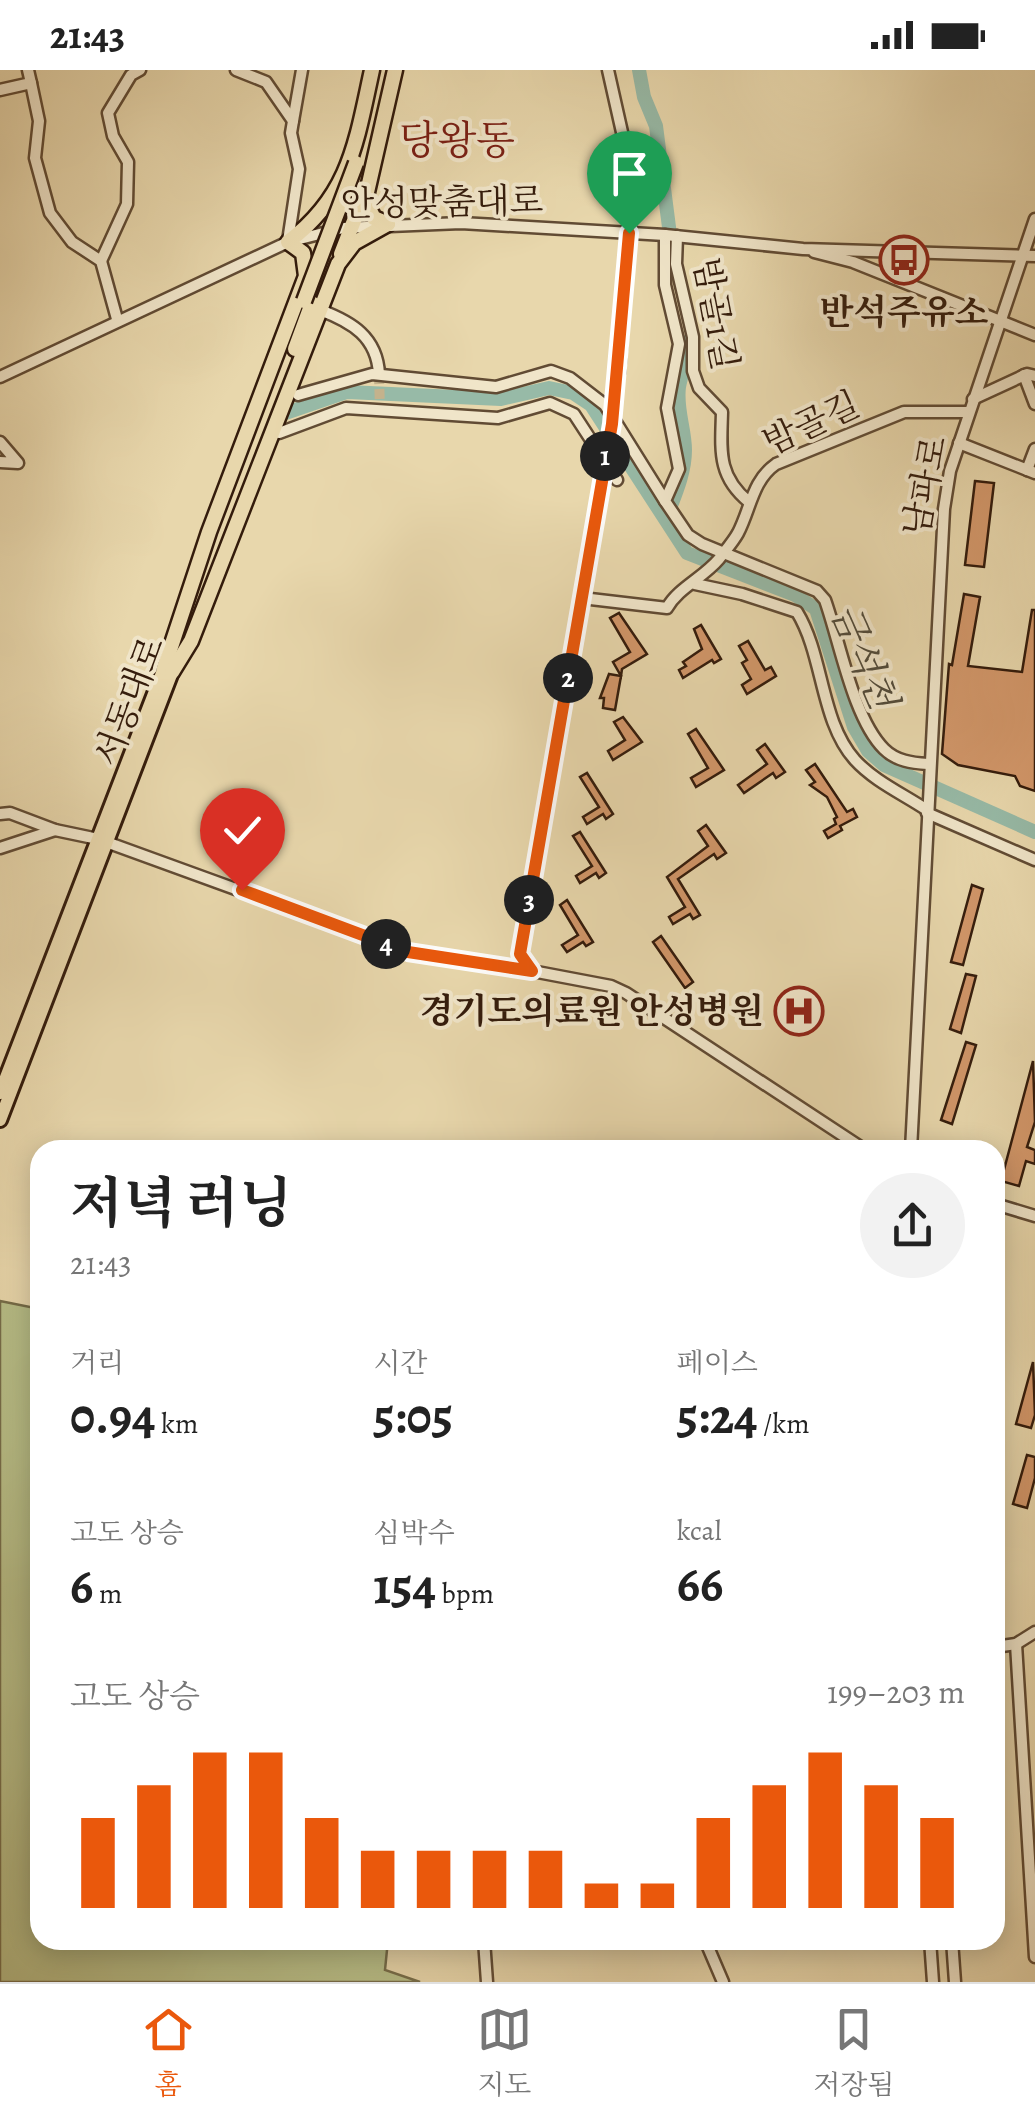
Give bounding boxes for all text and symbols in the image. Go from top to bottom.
text: 21:43 [50,9,125,61]
district label: 당왕동 [399,113,515,168]
pin [587,131,672,234]
icon: arrive [602,146,657,201]
street label: 안성맞춤대로 [340,176,544,228]
bus stop icon: 반석주유소 [878,234,930,286]
street label: 밤골1길 [683,254,749,374]
place label: 반석주유소 [819,288,989,336]
street label: 밤골길 [755,380,867,466]
pin: 1 [580,431,630,481]
street label: 남파로 [892,432,958,540]
text: 1 [600,437,610,475]
water label: 금석천 [819,595,910,719]
street label: 서동대로 [82,629,176,773]
pin: 2 [543,653,593,703]
text: 2 [561,659,575,697]
pin [200,788,285,891]
icon: check [215,803,270,858]
pin: 3 [504,875,554,925]
text: 3 [523,881,535,919]
pin: 4 [361,919,411,969]
text: 4 [379,925,393,963]
hospital icon: 경기도의료원 안성병원 [773,985,825,1037]
place label: 경기도의료원 안성병원 [420,987,764,1035]
text: 저녁 러닝 [70,1166,292,1241]
button: share [860,1173,965,1278]
text: 21:43 [70,1241,132,1285]
text: 거리 [70,1344,124,1382]
text: 시간 [373,1344,427,1382]
text: 페이스 [677,1344,758,1382]
text: 0.94 [70,1382,156,1450]
text: 5:05 [373,1382,453,1450]
text: 5:24 [677,1382,758,1450]
text: km [156,1405,198,1443]
text: /km [758,1405,810,1443]
text: kcal [677,1512,722,1550]
text: 고도 상승 [70,1514,184,1552]
text: 심박수 [373,1514,454,1552]
text: 66 [677,1550,723,1618]
text: 6 [70,1552,93,1620]
text: 154 [373,1552,436,1620]
text: m [93,1575,122,1613]
text: bpm [436,1575,494,1613]
text: 199–203 m [827,1670,965,1714]
text: 고도 상승 [70,1674,200,1718]
tab: 홈 [141,2002,196,2104]
tab: 지도 [477,2002,532,2104]
tab: 저장됨 [813,2002,894,2104]

